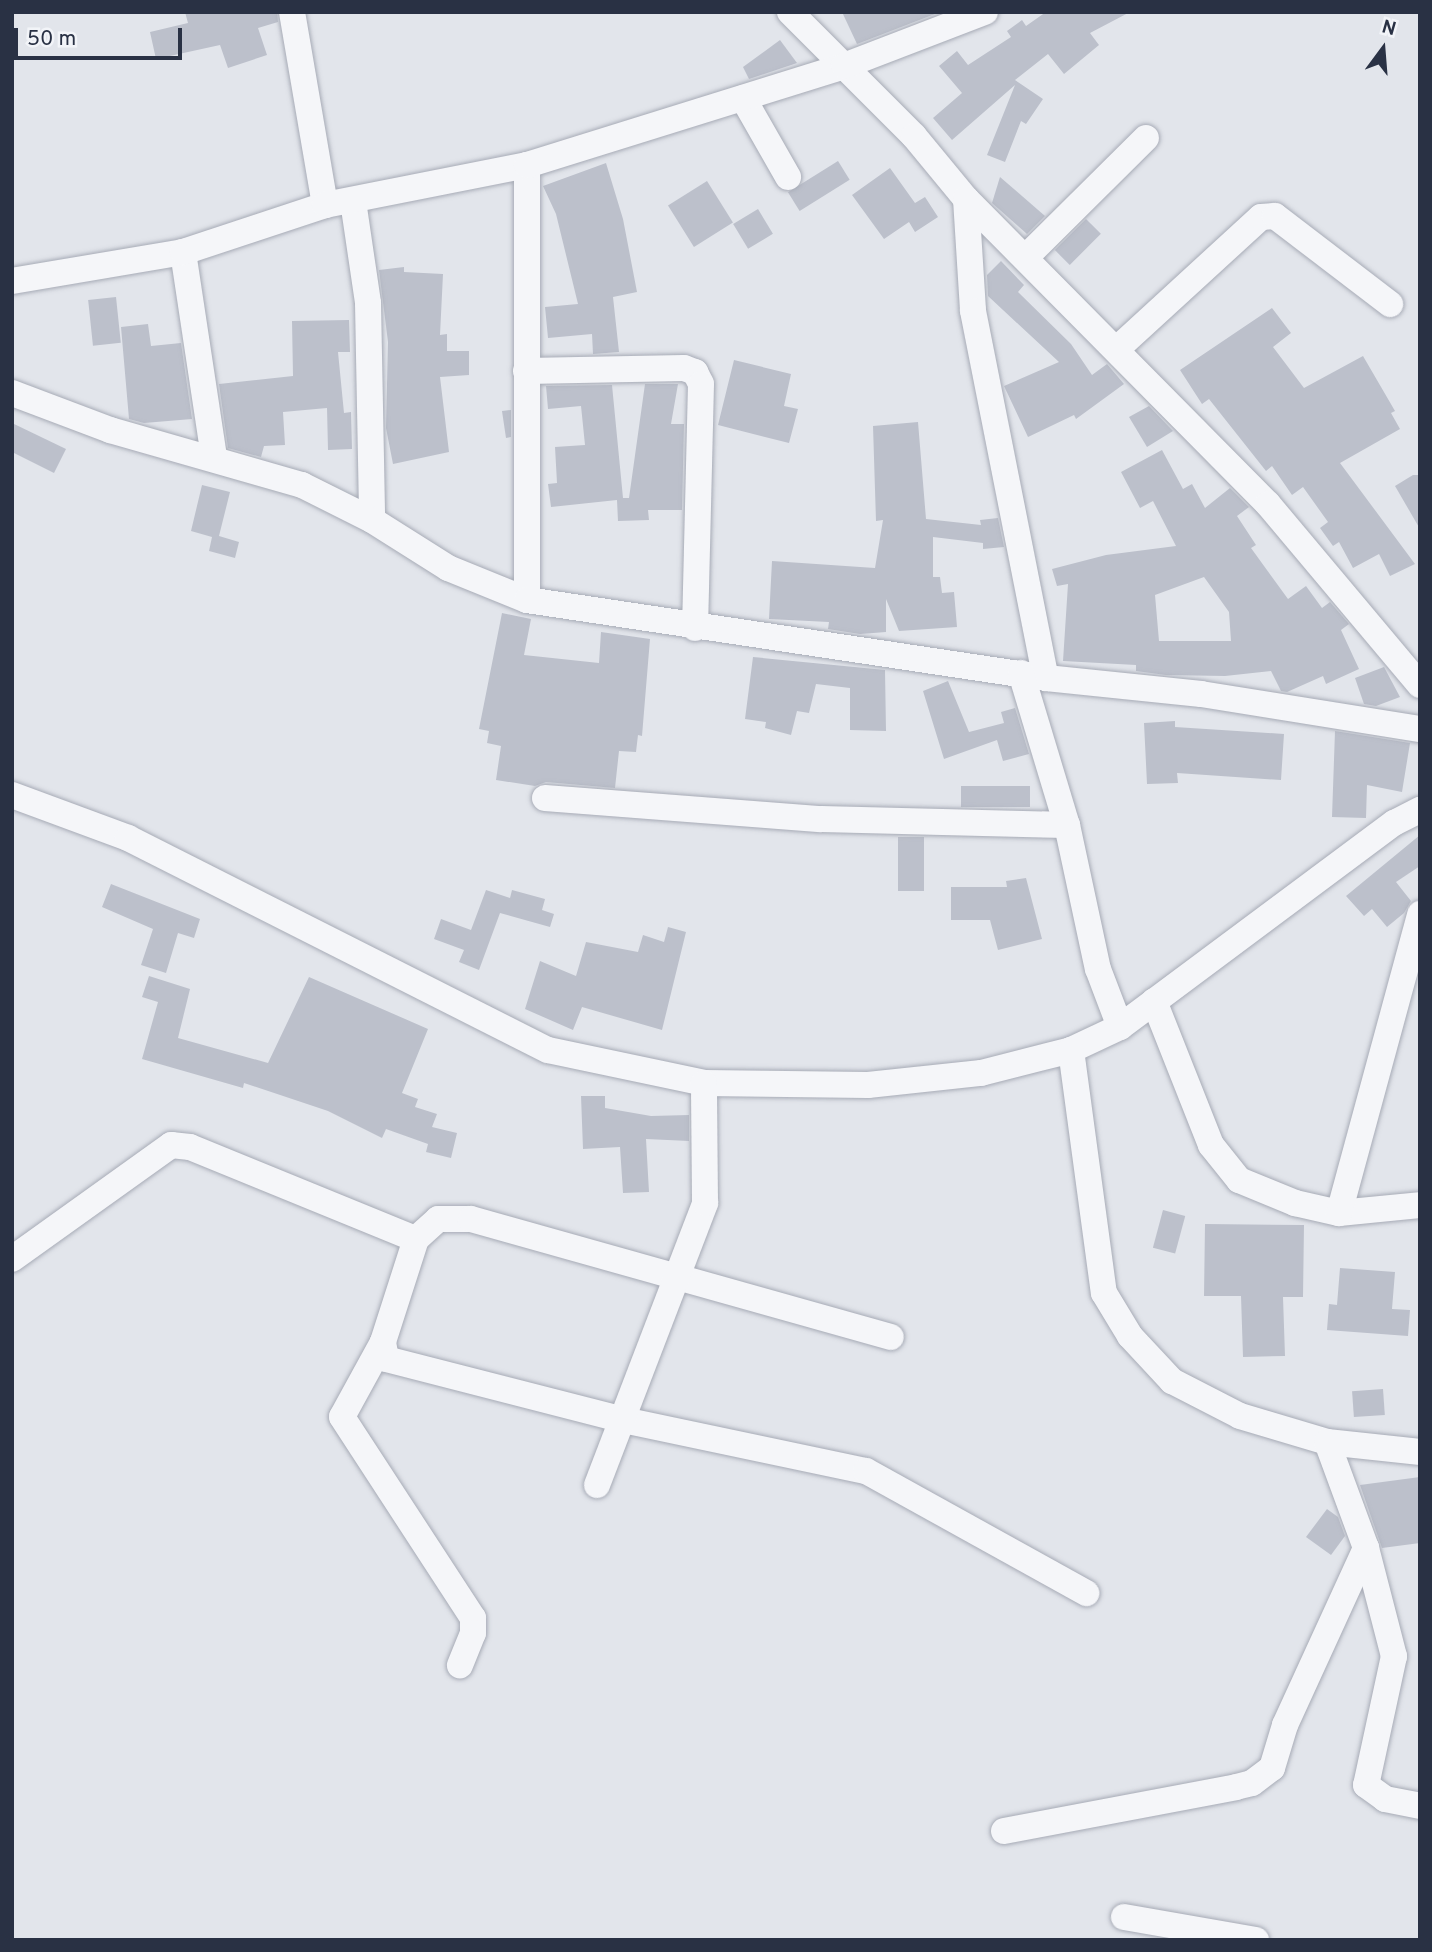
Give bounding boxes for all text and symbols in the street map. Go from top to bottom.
scale bar [18,14,186,58]
north arrow [1348,14,1418,84]
text: N [1379,15,1399,42]
text: 50 m [27,26,76,53]

